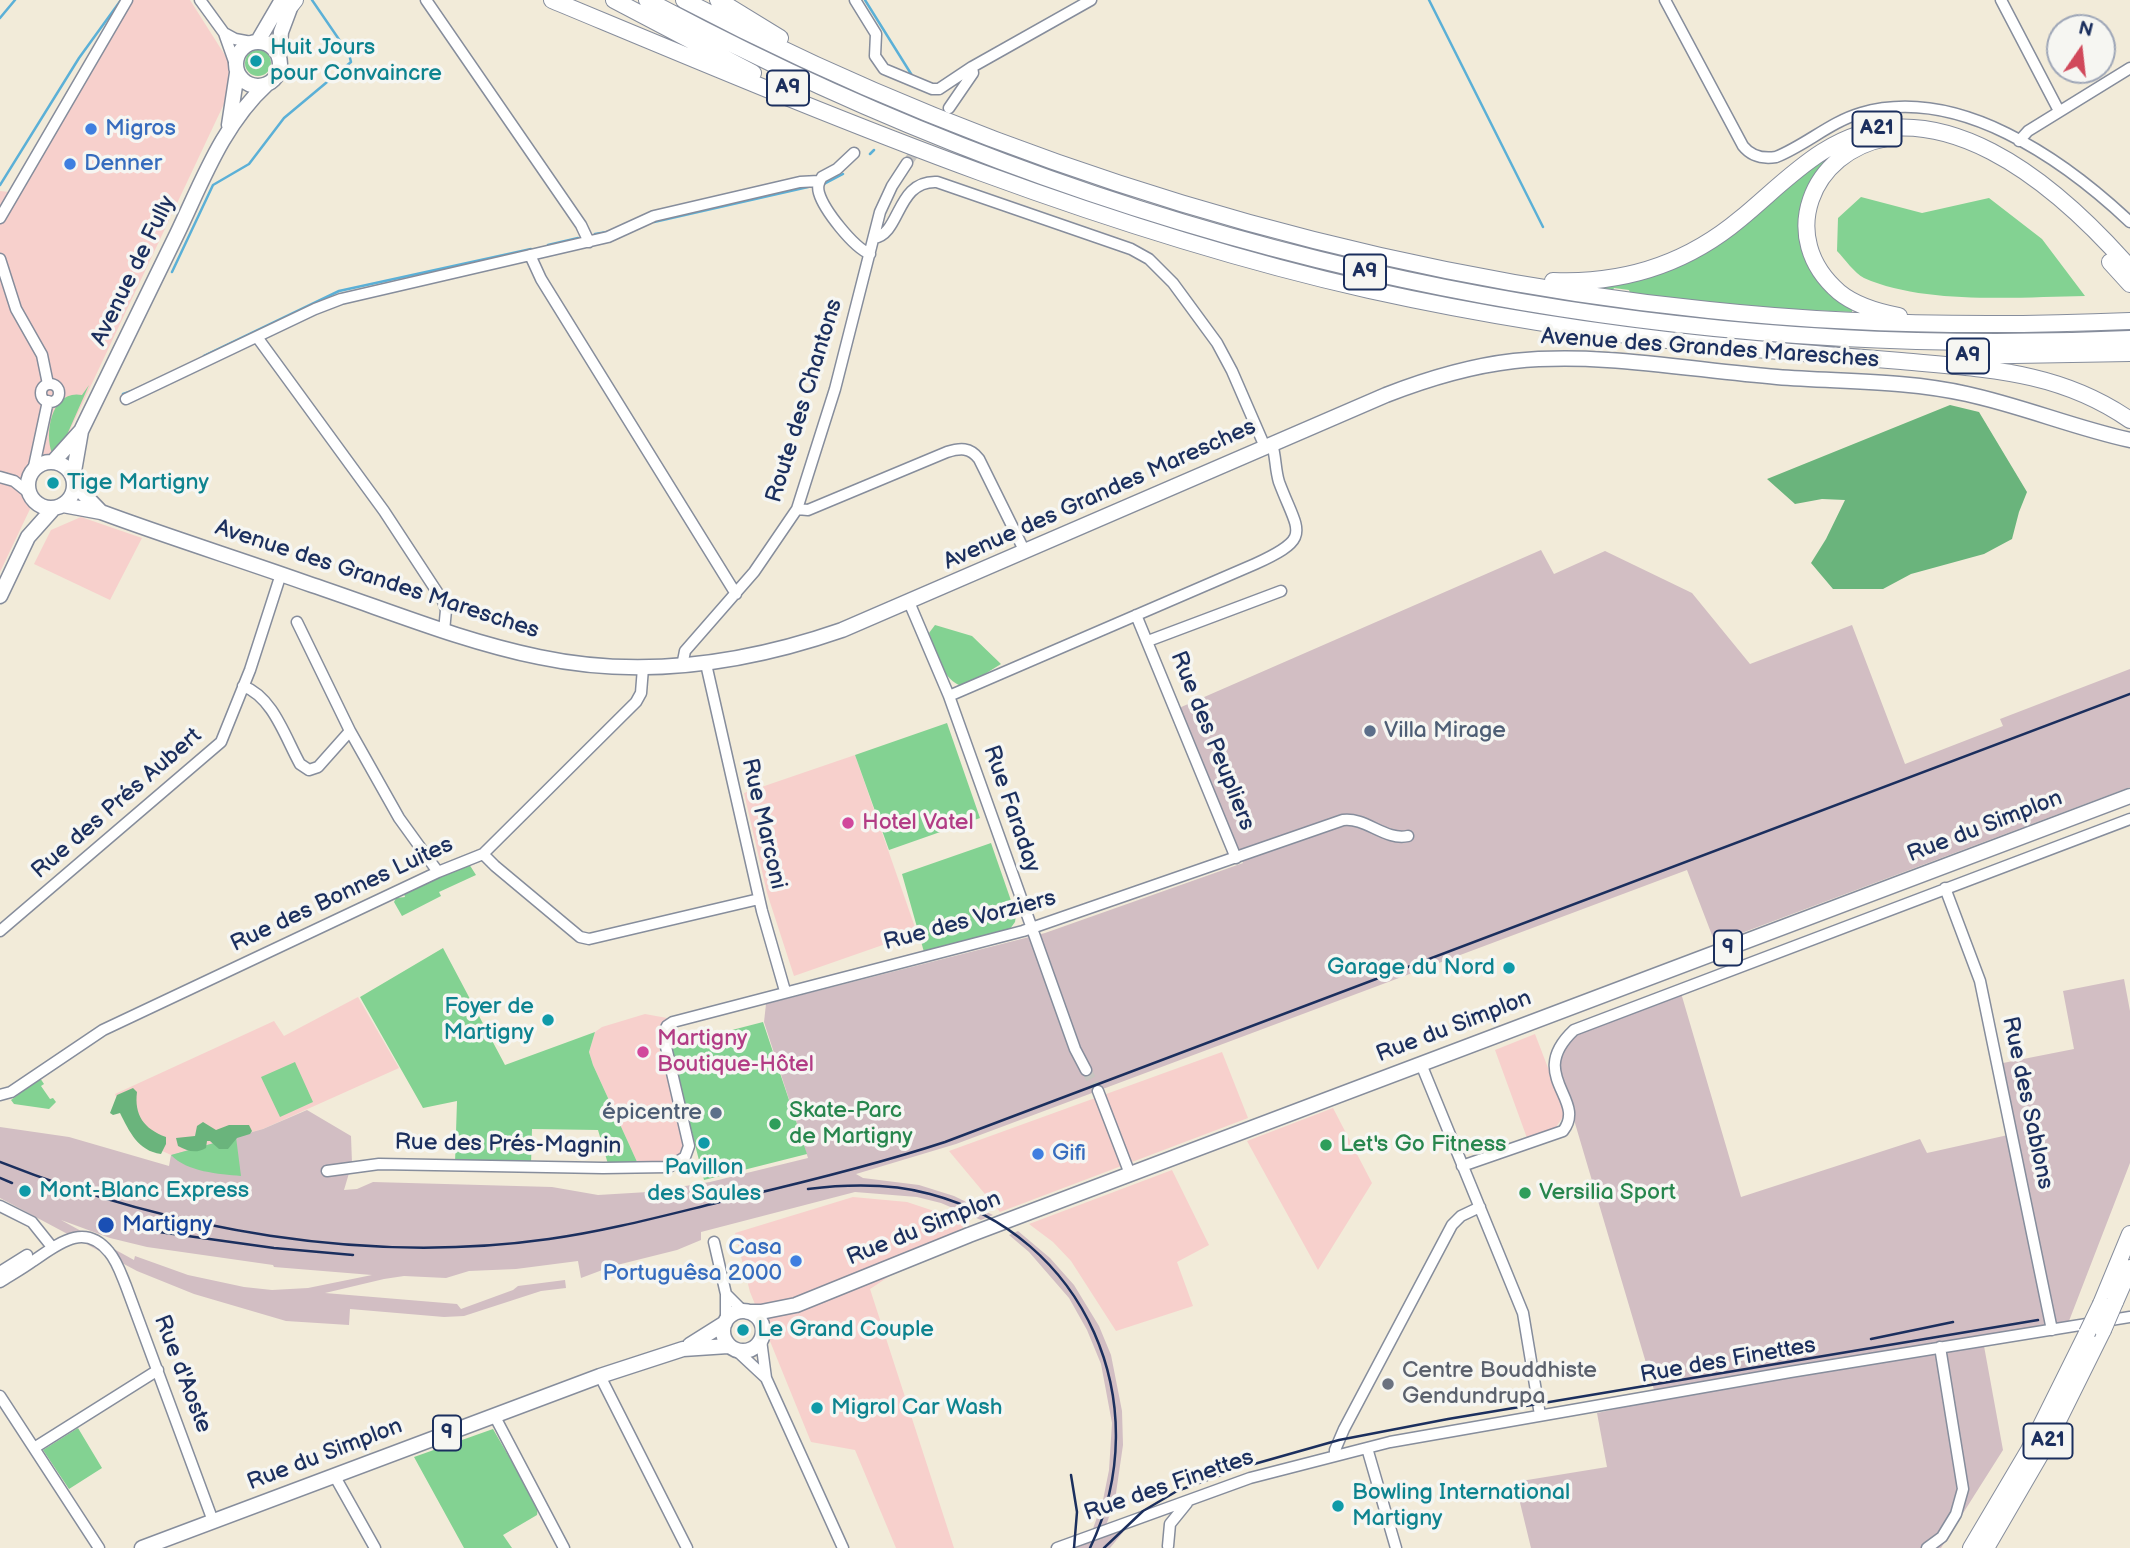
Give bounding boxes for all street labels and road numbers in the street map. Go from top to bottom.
road number: A9 [767,70,809,106]
road number: A21 [1853,111,1902,146]
street label: Avenue de Fully [86,192,182,350]
road number: A9 [1344,254,1386,290]
street label: Route des Chantons [761,296,849,506]
street label: Avenue des Grandes Maresches [1540,323,1880,375]
road number: A9 [1947,338,1989,374]
street label: Avenue des Grandes Maresches [940,413,1260,577]
street label: Avenue des Grandes Maresches [212,514,542,646]
street label: Rue des Peupliers [1164,647,1260,835]
street label: Rue des Prés Aubert [26,723,208,885]
street label: Rue Faraday [976,742,1046,876]
street label: Rue Marconi [735,756,791,892]
street label: Rue du Simplon [1904,785,2066,869]
street label: Rue des Bonnes Luites [226,831,458,959]
street label: Rue des Vorziers [881,885,1059,957]
road number: 9 [1714,930,1742,965]
street label: Rue du Simplon [1373,985,1535,1069]
street label: Rue des Sablons [1995,1014,2059,1192]
street label: Rue des Prés-Magnin [394,1129,622,1161]
street label: Rue du Simplon [843,1186,1005,1272]
street label: Rue d'Aoste [147,1311,217,1437]
street label: Rue des Finettes [1638,1332,1818,1390]
street label: Rue du Simplon [244,1413,406,1497]
road number: 9 [433,1416,461,1450]
road number: A21 [2024,1424,2072,1458]
street label: Rue des Finettes [1081,1444,1257,1528]

